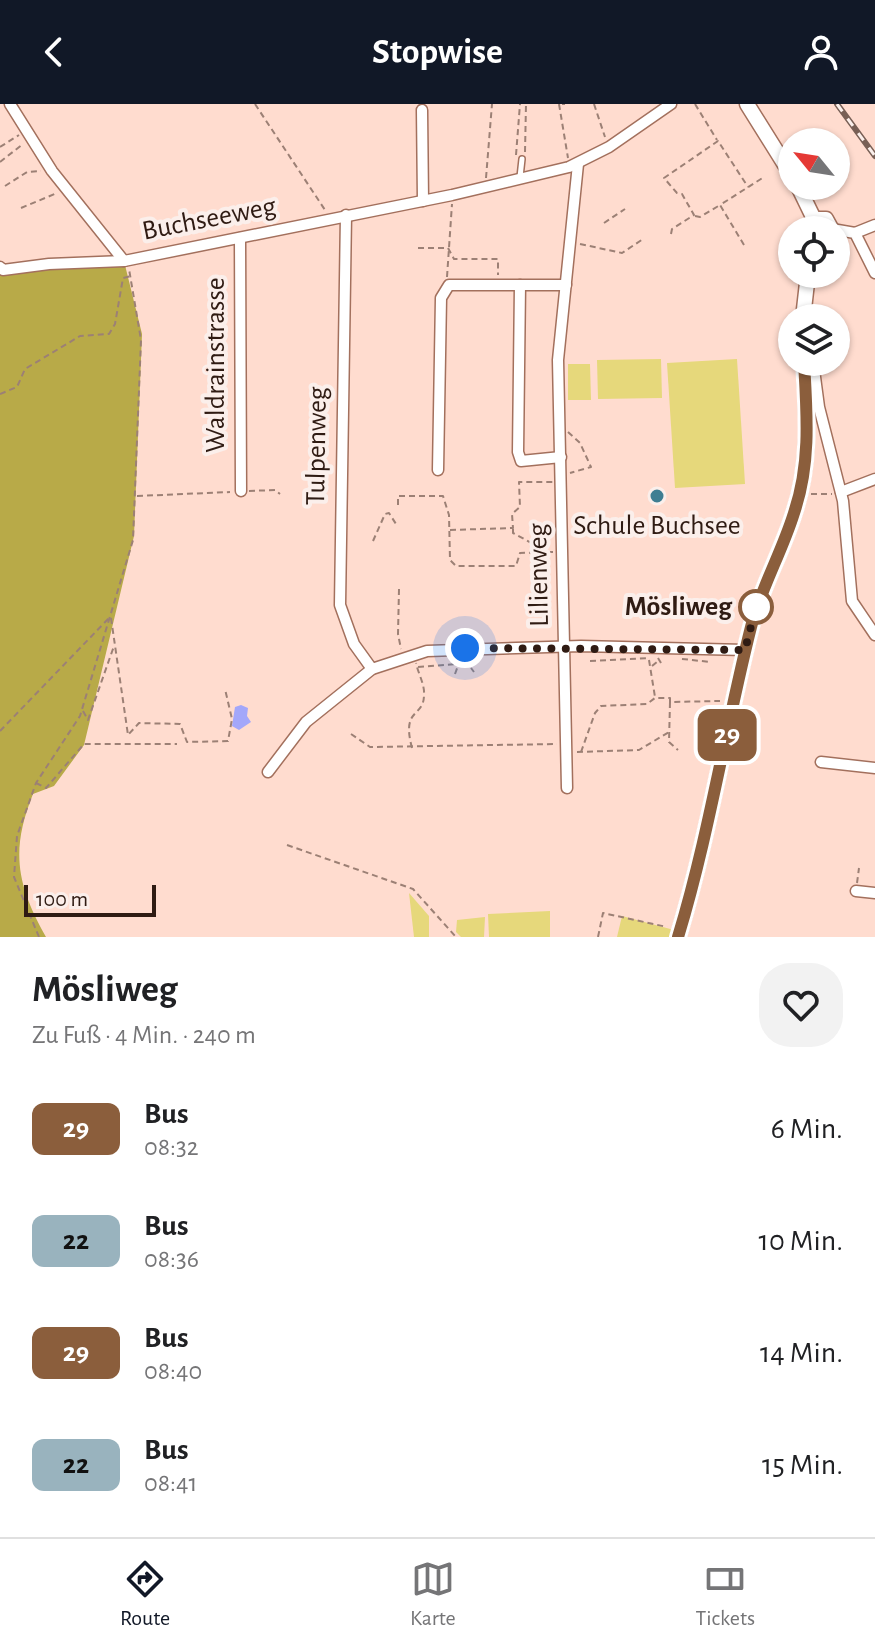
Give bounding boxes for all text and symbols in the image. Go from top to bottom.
icon: back [32,30,76,74]
icon: person [799,30,843,74]
text: Stopwise [372,34,503,70]
north arrow [778,128,850,200]
map controls [778,128,850,376]
street label: Buchseeweg [140,192,279,246]
button: locate [778,216,850,288]
street label: Waldrainstrasse [202,277,230,453]
button: layers [778,304,850,376]
street label: Tulpenweg [302,386,332,506]
marker: Schule Buchsee [648,487,666,505]
place label: Schule Buchsee [573,512,741,540]
street label: Lilienweg [524,523,554,627]
marker: Mösliweg [739,590,773,624]
place label: Mösliweg [625,593,733,621]
your location [445,628,485,668]
line badge: 29 [691,709,763,761]
text: 29 [714,721,740,749]
scale bar [24,881,156,917]
text: 100 m [36,888,88,910]
button: heart [759,963,843,1047]
text: Mösliweg [32,971,178,1009]
text: Zu Fuß · 4 Min. · 240 m [32,1022,256,1048]
text: Bus [144,1099,189,1129]
text: 6 Min. [771,1114,843,1144]
text: 29 [63,1115,89,1143]
text: 08:32 [144,1134,199,1160]
text: Bus [144,1211,189,1241]
text: 10 Min. [759,1226,843,1256]
text: 22 [63,1227,89,1255]
text: 08:36 [144,1246,199,1272]
text: Bus [144,1323,189,1353]
text: 14 Min. [760,1338,843,1368]
text: 29 [63,1339,89,1367]
text: 08:40 [144,1358,202,1384]
text: Bus [144,1435,189,1465]
text: 15 Min. [762,1450,843,1480]
text: 22 [63,1451,89,1479]
text: 08:41 [144,1470,197,1496]
tab: Route [120,1557,170,1631]
tab: Karte [410,1557,456,1631]
tab: Tickets [696,1557,755,1631]

